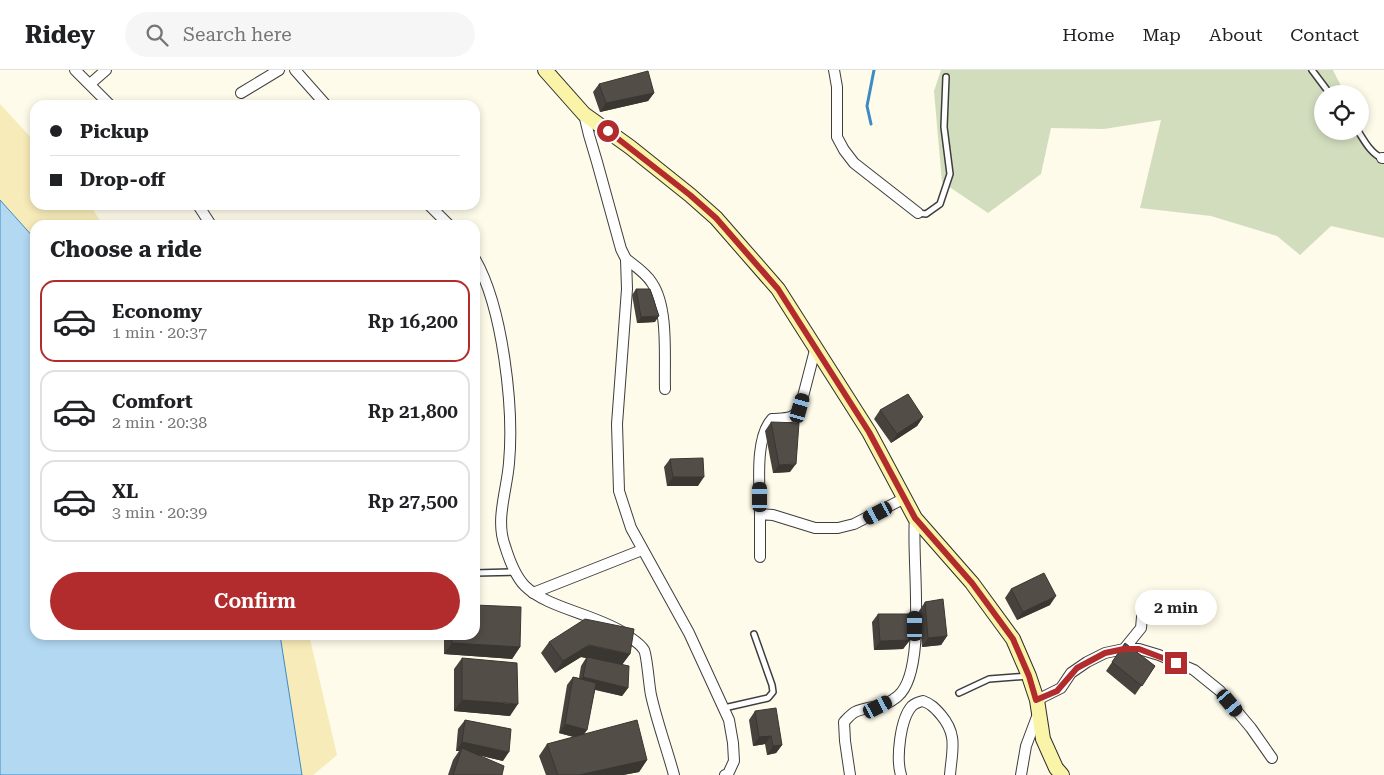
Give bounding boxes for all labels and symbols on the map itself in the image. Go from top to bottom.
route start [597,120,619,142]
car [788,392,811,424]
car [752,482,767,512]
car [861,499,894,527]
callout: 2 min [1135,590,1217,626]
car [907,611,922,641]
route end [1165,652,1187,674]
car [1214,687,1245,719]
car [861,694,894,720]

